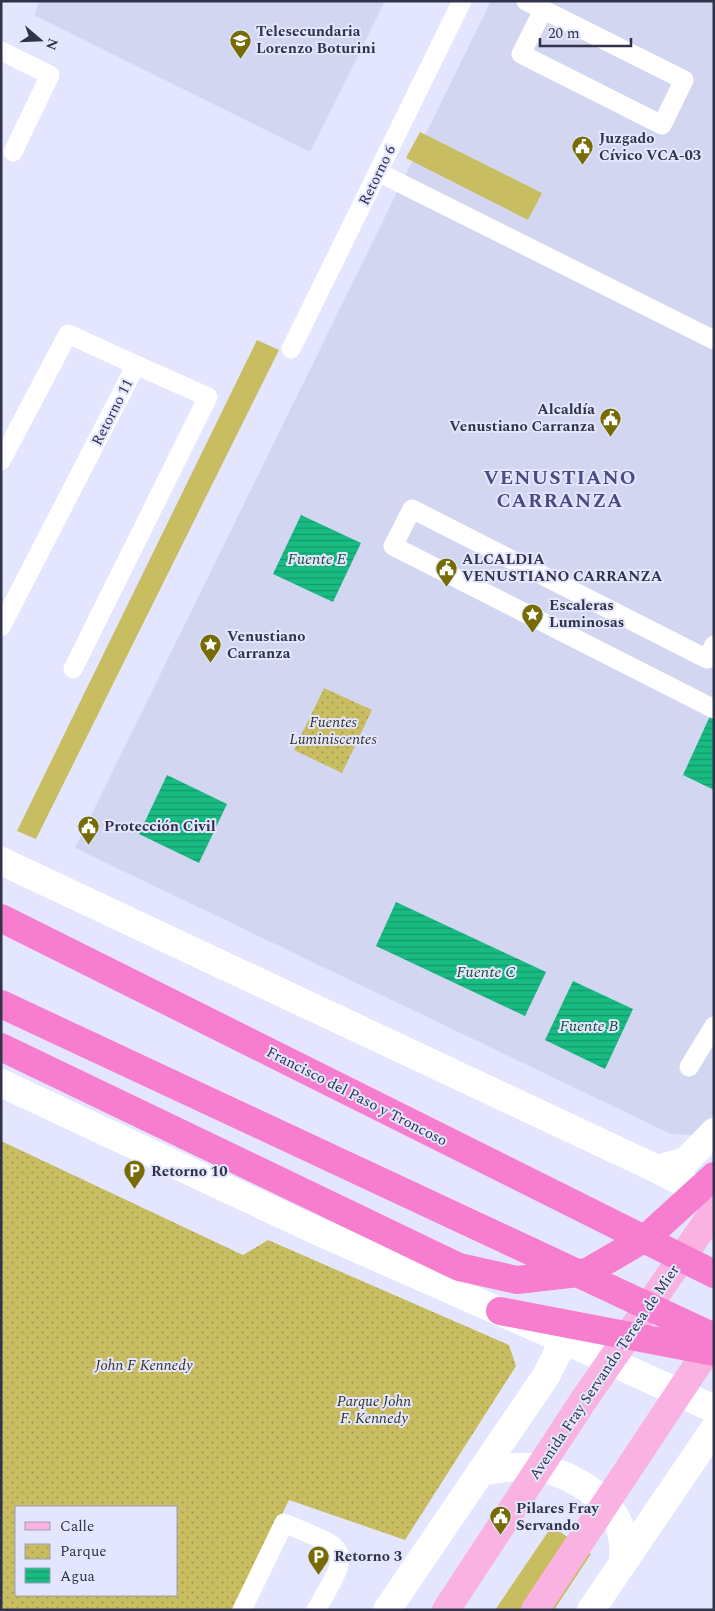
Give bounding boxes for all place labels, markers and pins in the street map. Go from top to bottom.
place label: Telesecundaria Lorenzo Boturini [256,20,376,60]
school or university icon: Telesecundaria Lorenzo Boturini [228,28,252,59]
place label: Juzgado Cívico VCA-03 [599,127,701,167]
public building icon: Juzgado Cívico VCA-03 [571,135,595,166]
place label: Alcaldía Venustiano Carranza [449,398,595,438]
public building icon: Alcaldía Venustiano Carranza [599,406,623,437]
place label: ALCALDIA VENUSTIANO CARRANZA [462,548,663,588]
public building icon: ALCALDIA VENUSTIANO CARRANZA [434,556,458,587]
place label: Escaleras Luminosas [549,594,624,634]
place icon: Escaleras Luminosas [521,602,545,633]
place label: Venustiano Carranza [227,625,306,665]
place icon: Venustiano Carranza [199,633,223,664]
public building icon: Protección Civil [76,814,100,845]
place label: Protección Civil [104,815,216,838]
parking icon: Retorno 10 [123,1159,147,1190]
place label: Retorno 10 [151,1160,228,1183]
place label: Pilares Fray Servando [516,1497,599,1537]
public building icon: Pilares Fray Servando [488,1505,512,1536]
parking icon: Retorno 3 [306,1544,330,1575]
place label: Retorno 3 [334,1545,402,1568]

